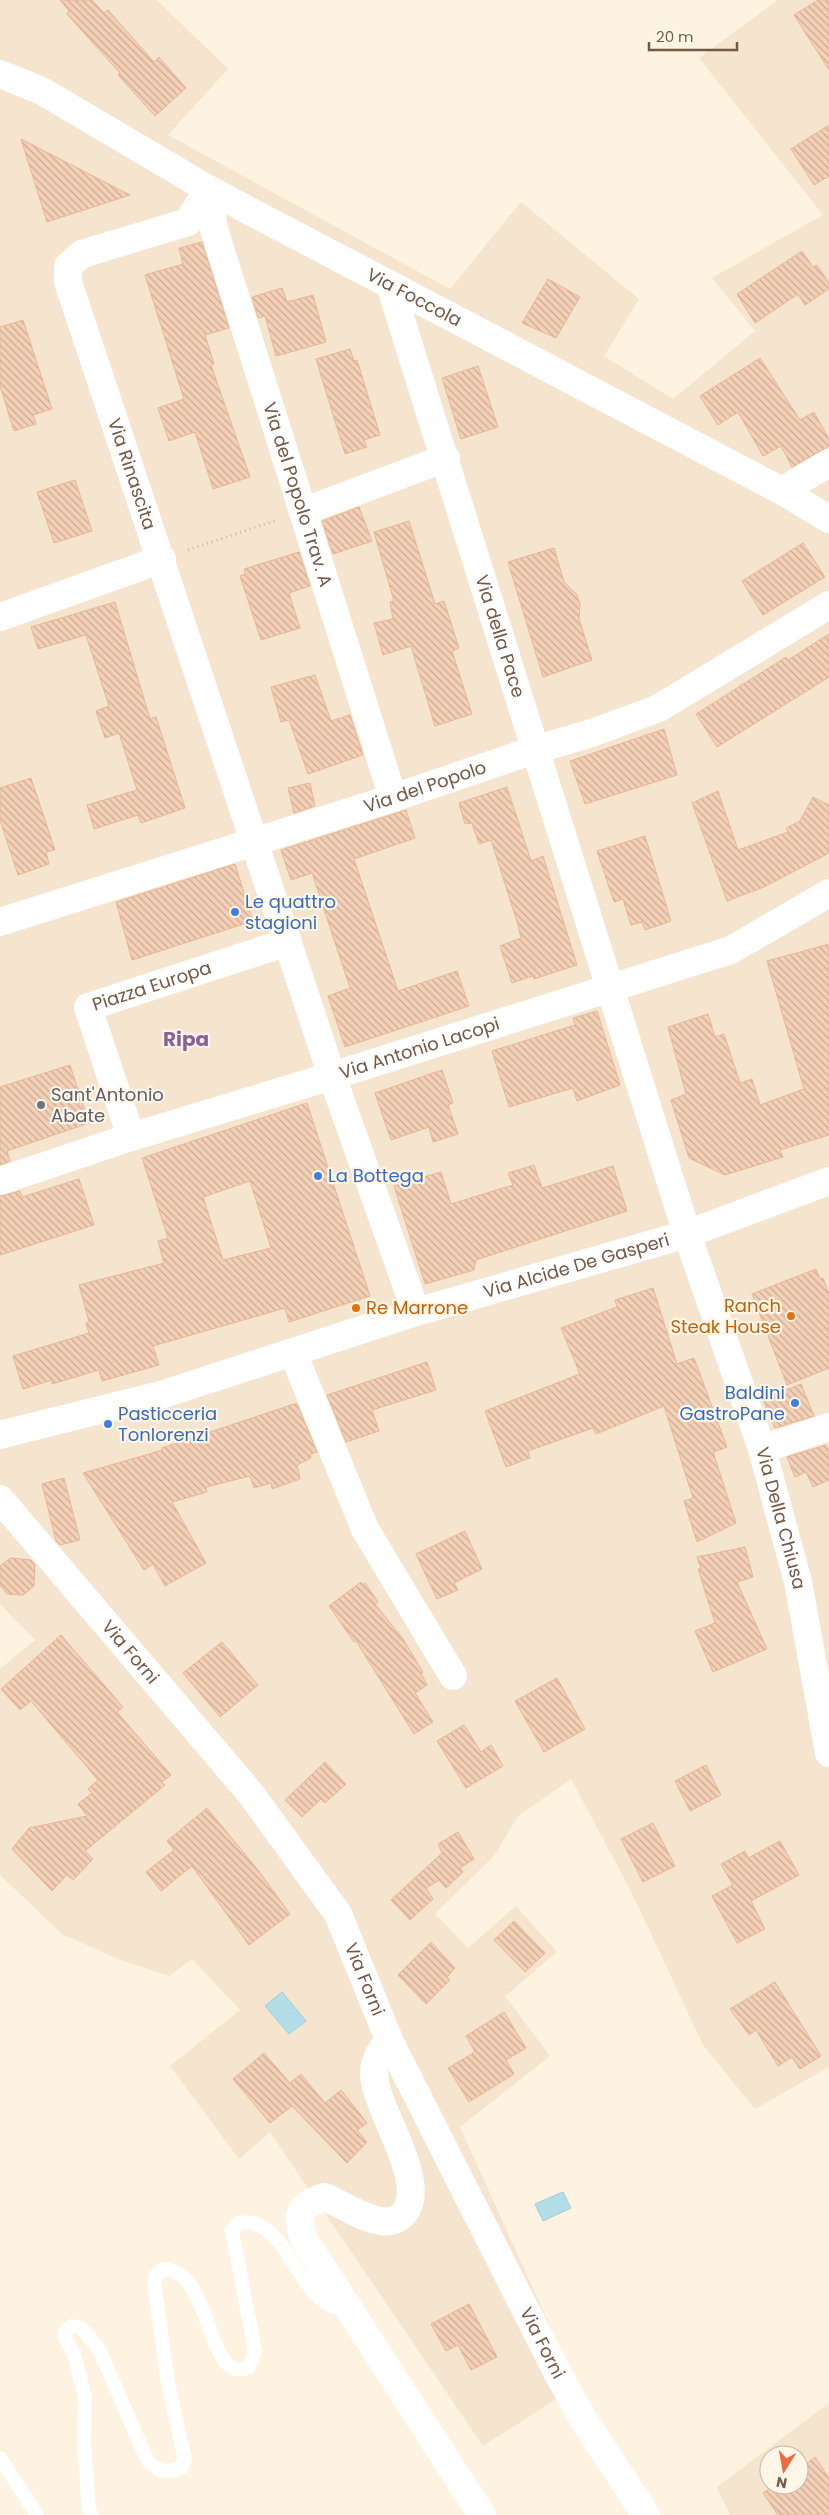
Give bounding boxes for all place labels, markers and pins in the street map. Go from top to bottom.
place label: Le quattro stagioni [245,889,336,935]
marker: Le quattro stagioni [229,906,241,918]
place label: Sant'Antonio Abate [51,1082,164,1128]
marker: Sant'Antonio Abate [35,1099,47,1111]
place label: La Bottega [328,1163,424,1188]
marker: La Bottega [312,1170,324,1182]
place label: Ranch Steak House [670,1293,781,1339]
place label: Re Marrone [366,1295,468,1320]
marker: Re Marrone [350,1302,362,1314]
marker: Ranch Steak House [785,1310,797,1322]
place label: Baldini GastroPane [679,1380,785,1426]
marker: Baldini GastroPane [789,1397,801,1409]
place label: Pasticceria Tonlorenzi [118,1401,217,1447]
marker: Pasticceria Tonlorenzi [102,1418,114,1430]

